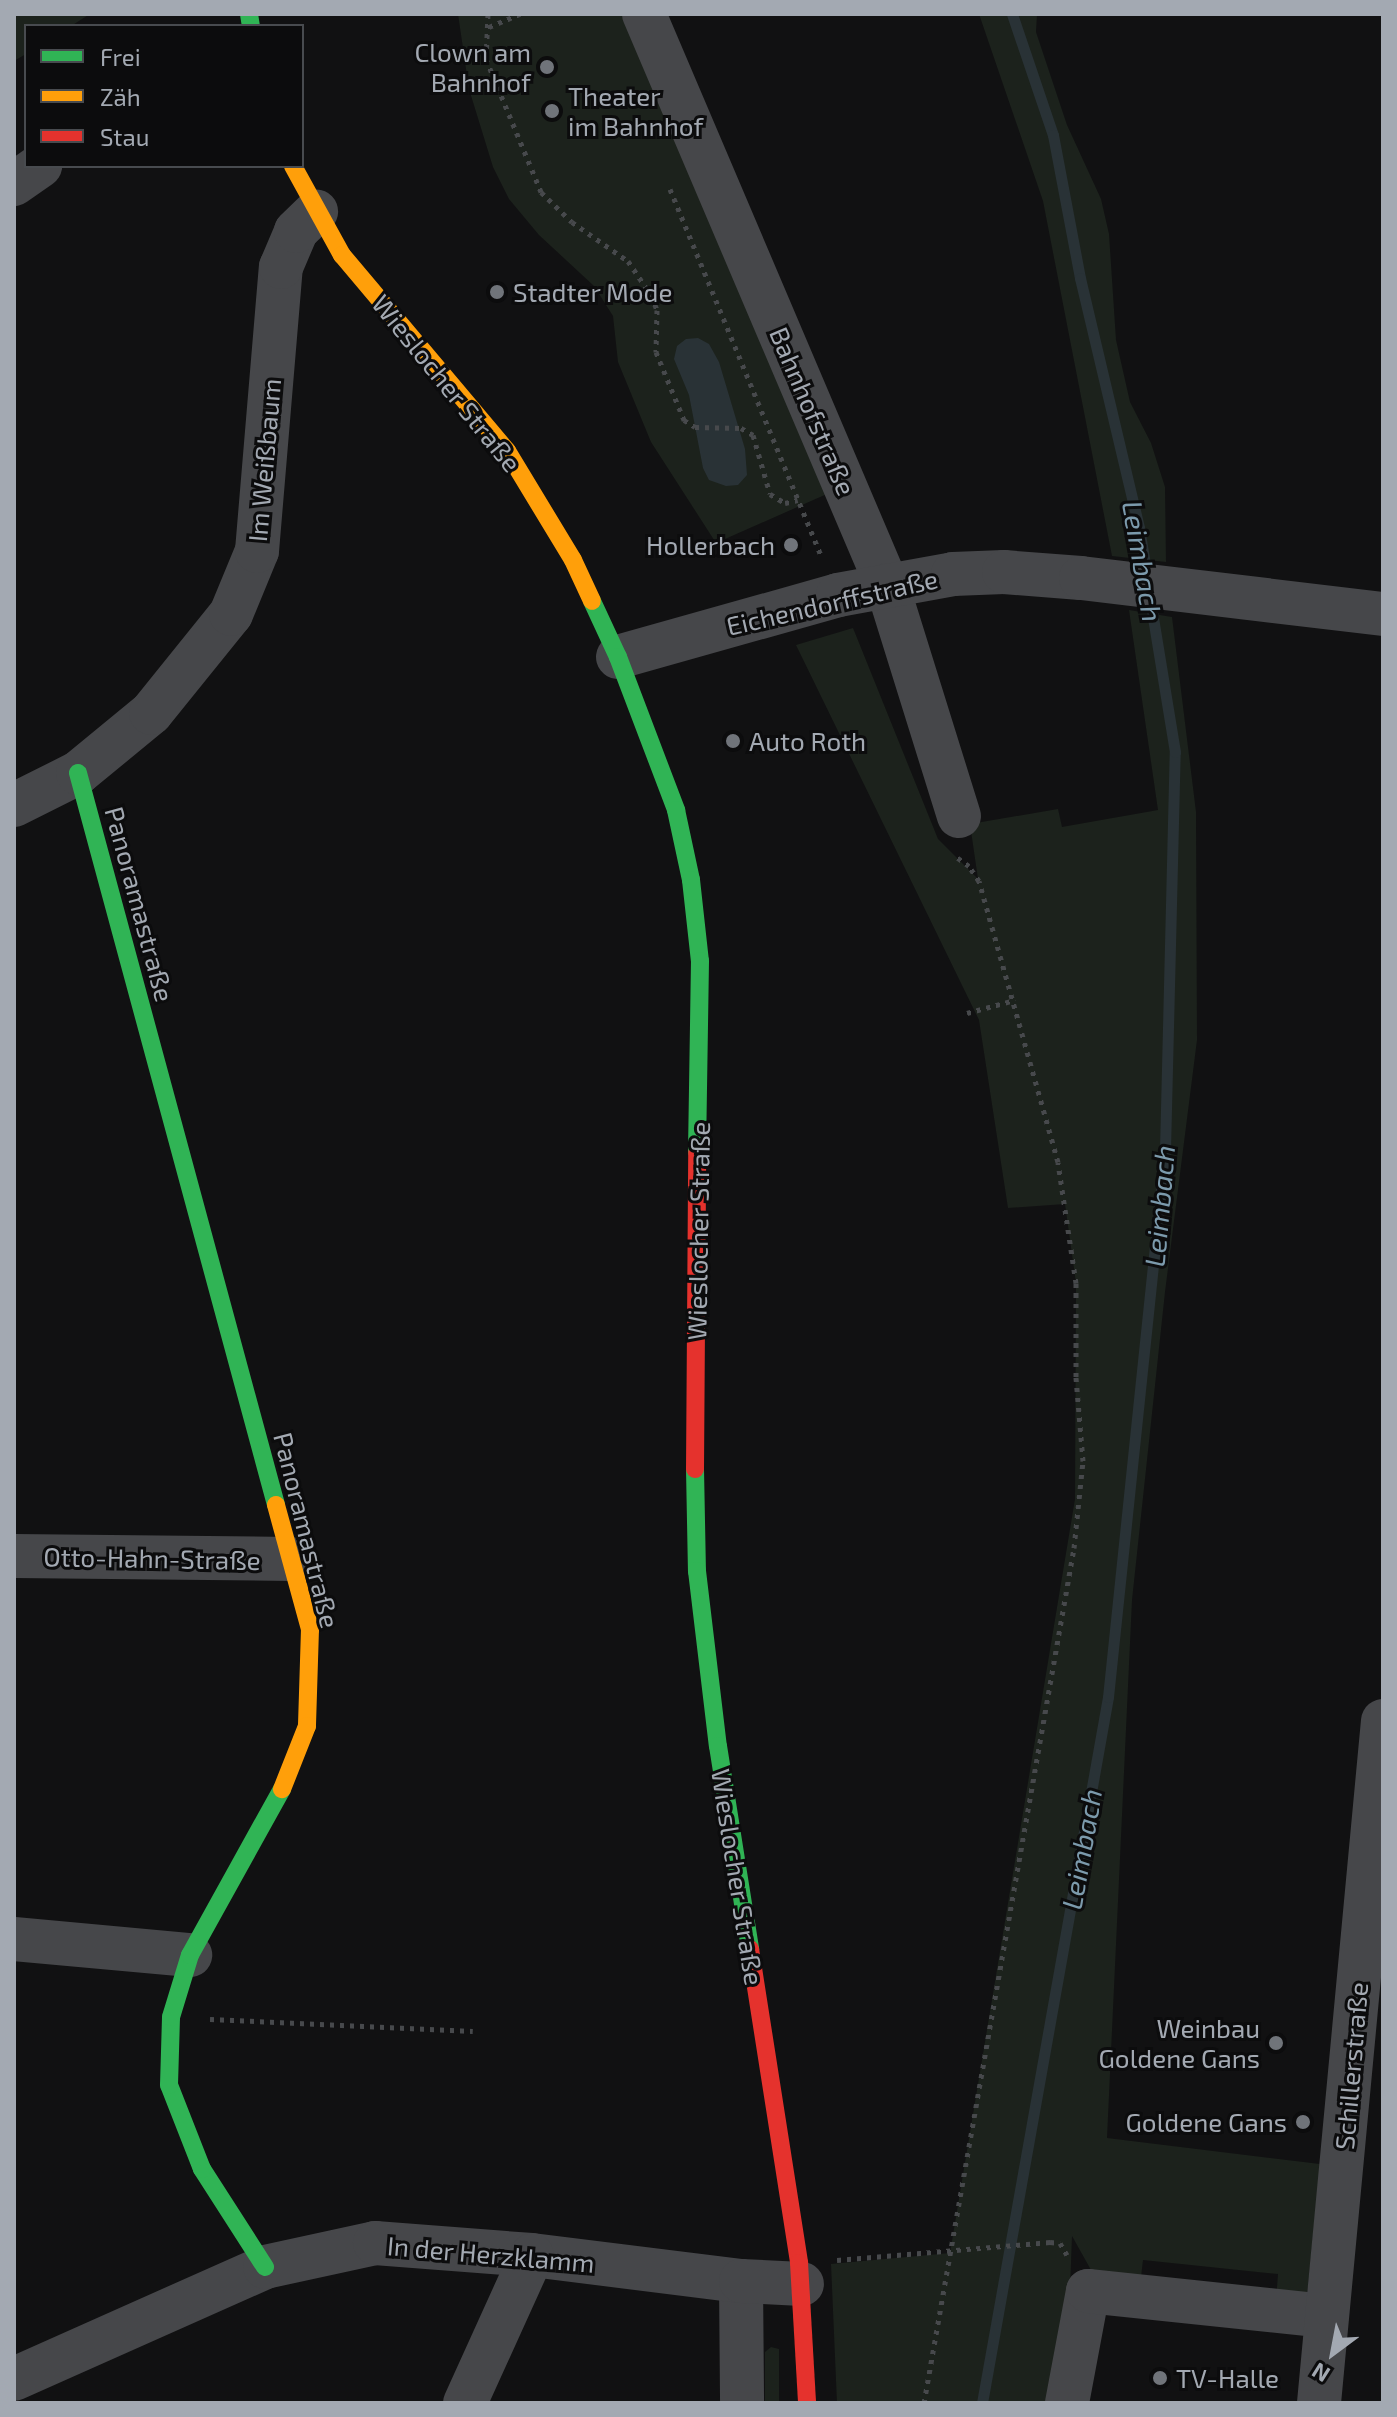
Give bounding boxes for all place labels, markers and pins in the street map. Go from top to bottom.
place label: Clown am Bahnhof [414,36,531,98]
marker: Clown am Bahnhof [538,58,556,76]
place label: Theater im Bahnhof [568,80,703,142]
marker: Theater im Bahnhof [543,102,561,120]
place label: Stadter Mode [513,276,673,308]
marker: Stadter Mode [488,283,506,301]
place label: Hollerbach [646,529,775,561]
marker: Hollerbach [782,536,800,554]
place label: Auto Roth [749,725,866,757]
marker: Auto Roth [724,732,742,750]
place label: Weinbau Goldene Gans [1099,2012,1260,2074]
marker: Weinbau Goldene Gans [1267,2034,1285,2052]
place label: Goldene Gans [1126,2106,1287,2138]
marker: Goldene Gans [1294,2113,1312,2131]
place label: TV-Halle [1176,2362,1279,2394]
marker: TV-Halle [1151,2369,1169,2387]

